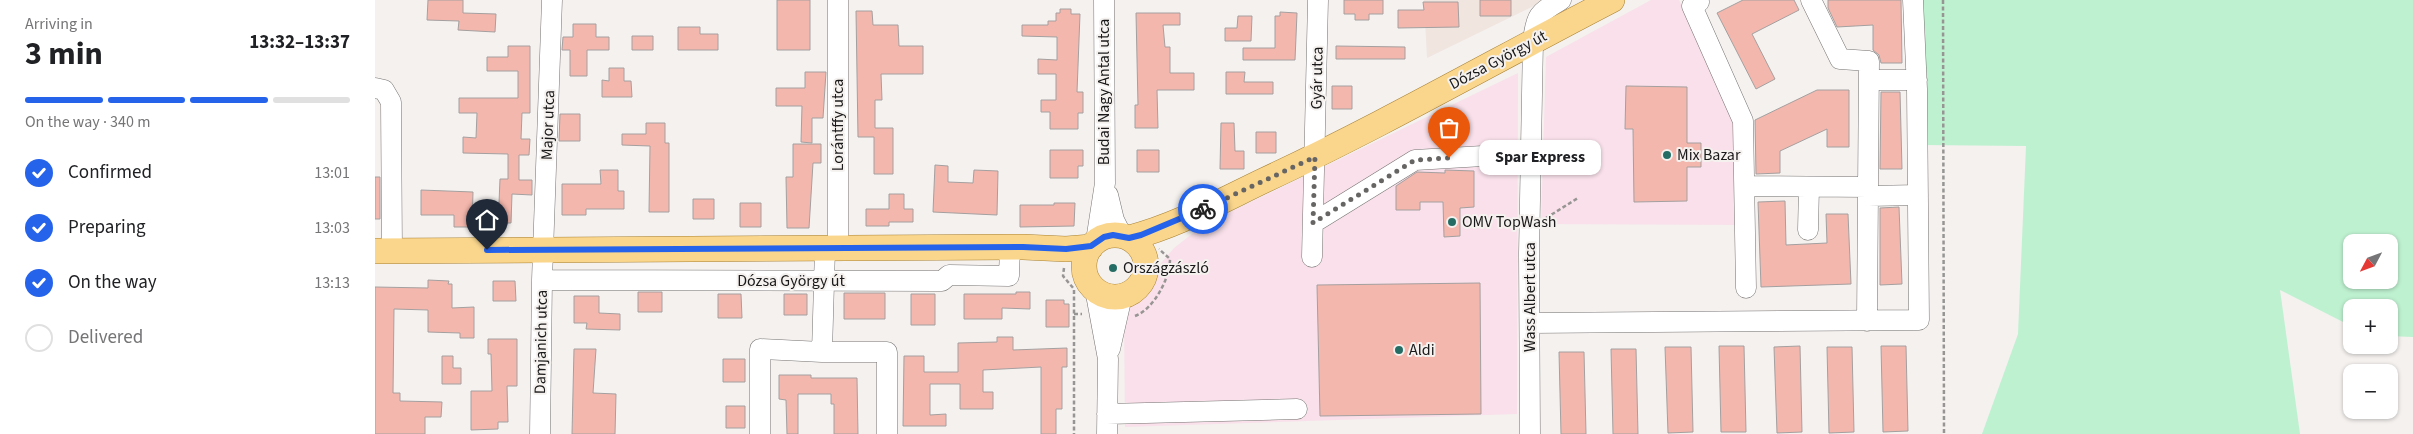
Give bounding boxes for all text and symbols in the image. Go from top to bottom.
text: Arriving in [25,13,93,35]
street label: Budai Nagy Antal utca [1093,19,1115,165]
street label: Dózsa György út [1445,25,1551,95]
text: 13:32–13:37 [249,29,350,56]
text: 3 min [25,31,103,77]
street label: Gyár utca [1305,46,1329,110]
street label: Lorántffy utca [827,79,849,171]
street label: Major utca [536,90,560,160]
pin [1428,107,1470,158]
text: On the way · 340 m [25,111,150,133]
icon: bag [1435,114,1463,142]
callout: Spar Express [1479,140,1601,176]
place label: Mix Bazar [1677,144,1741,166]
text: Spar Express [1495,146,1585,168]
marker: Mix Bazar [1661,149,1673,161]
icon: check [25,159,53,187]
text: Confirmed [68,159,152,186]
text: 13:01 [314,162,350,184]
courier [1178,184,1228,234]
icon: bike [1189,195,1217,223]
pin [466,199,508,250]
icon: home [473,206,501,234]
place label: OMV TopWash [1462,211,1557,233]
icon: check [25,214,53,242]
text: Preparing [68,214,146,241]
marker: OMV TopWash [1446,216,1458,228]
text: 13:03 [314,217,350,239]
north arrow [2343,234,2397,289]
map controls [2343,234,2398,419]
street label: Wass Albert utca [1519,242,1541,352]
place label: Országzászló [1123,257,1209,279]
marker: Országzászló [1107,262,1119,274]
icon: check [25,269,53,297]
text: On the way [68,269,157,296]
street label: Dózsa György út [737,270,845,292]
text: 13:13 [314,272,350,294]
street label: Damjanich utca [529,290,553,394]
button: + [2343,299,2398,354]
text: Delivered [68,324,143,351]
place label: Aldi [1409,339,1435,361]
marker: Aldi [1393,344,1405,356]
button: − [2343,364,2398,419]

